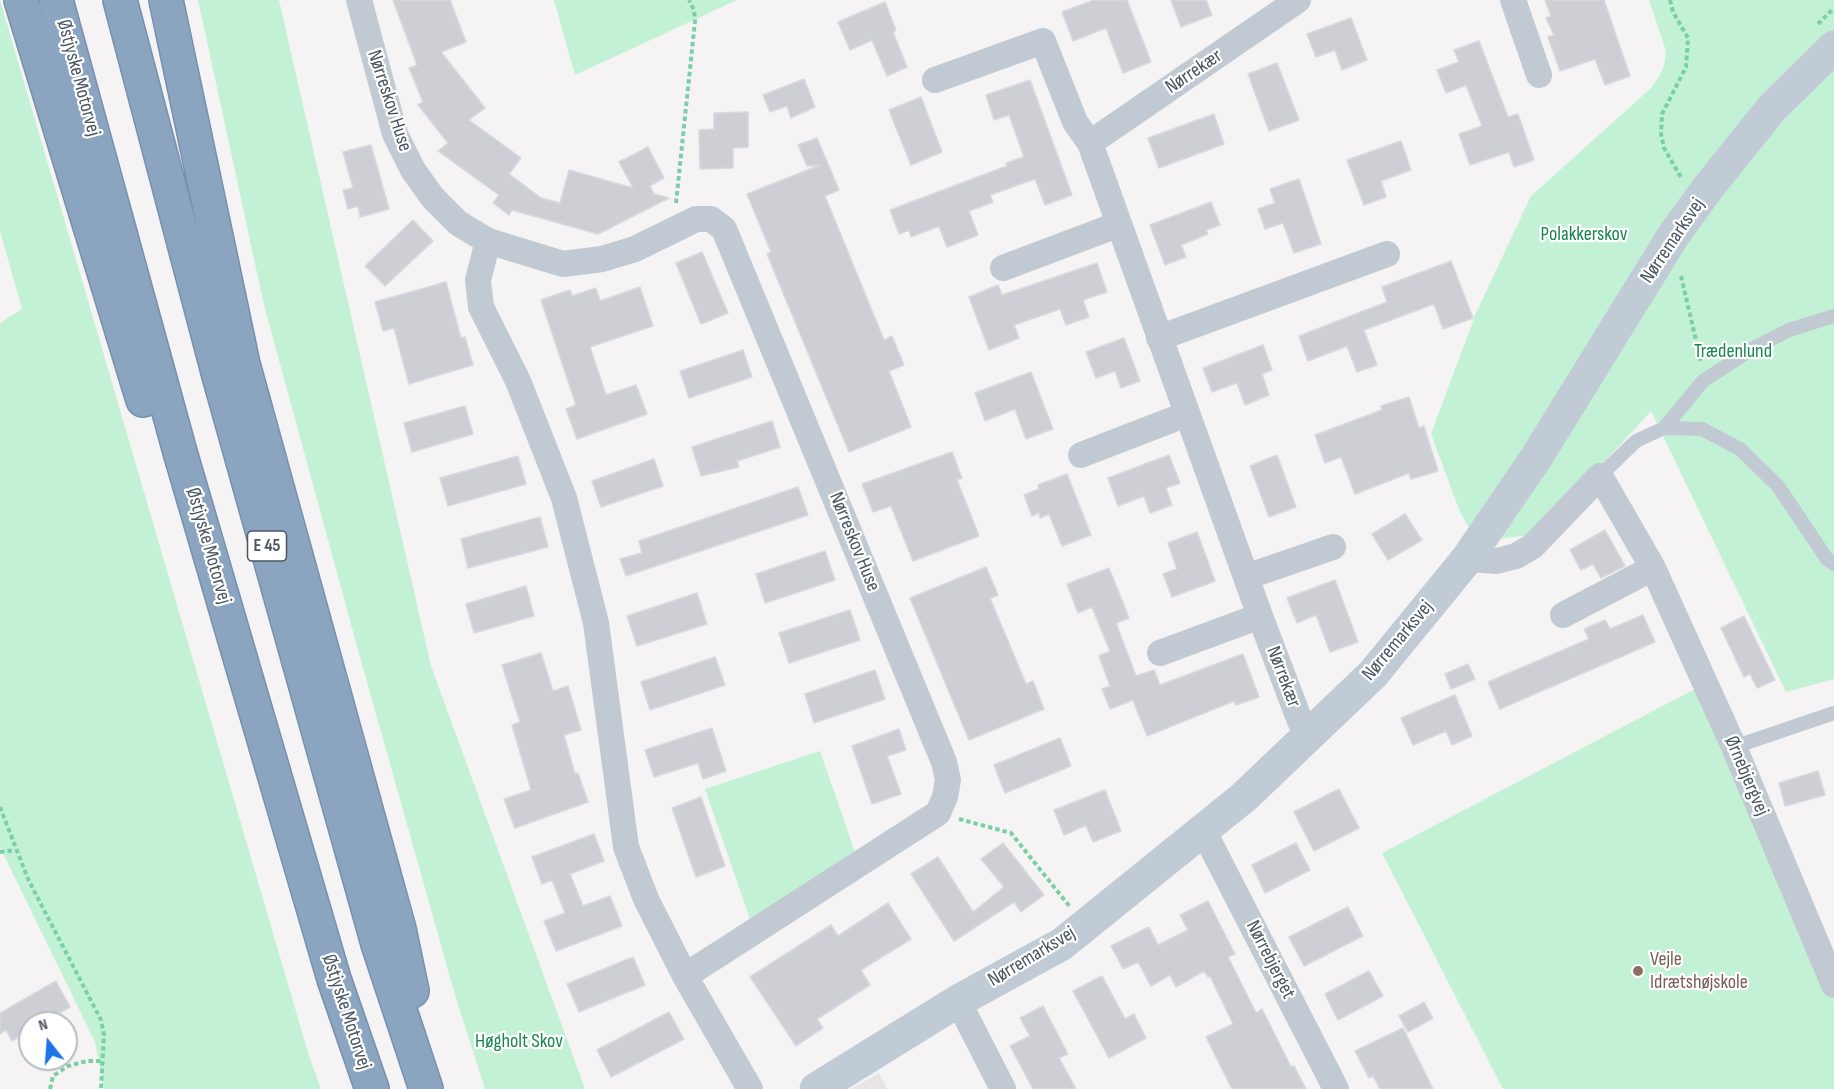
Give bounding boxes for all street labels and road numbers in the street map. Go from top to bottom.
street label: Østjyske Motorvej [51,17,105,139]
street label: Nørrekær [1161,44,1227,100]
street label: Nørreskov Huse [361,47,417,155]
street label: Nørremarksvej [1636,194,1710,288]
street label: Østjyske Motorvej [180,485,236,607]
street label: Nørreskov Huse [823,489,885,595]
road number: E 45 [248,531,286,561]
street label: Nørremarksvej [1357,596,1439,686]
street label: Nørrekær [1260,643,1306,711]
street label: Ørnebjergvej [1719,733,1773,819]
street label: Nørrebjerget [1240,917,1300,1003]
street label: Nørremarksvej [984,922,1080,992]
street label: Østjyske Motorvej [316,951,376,1073]

